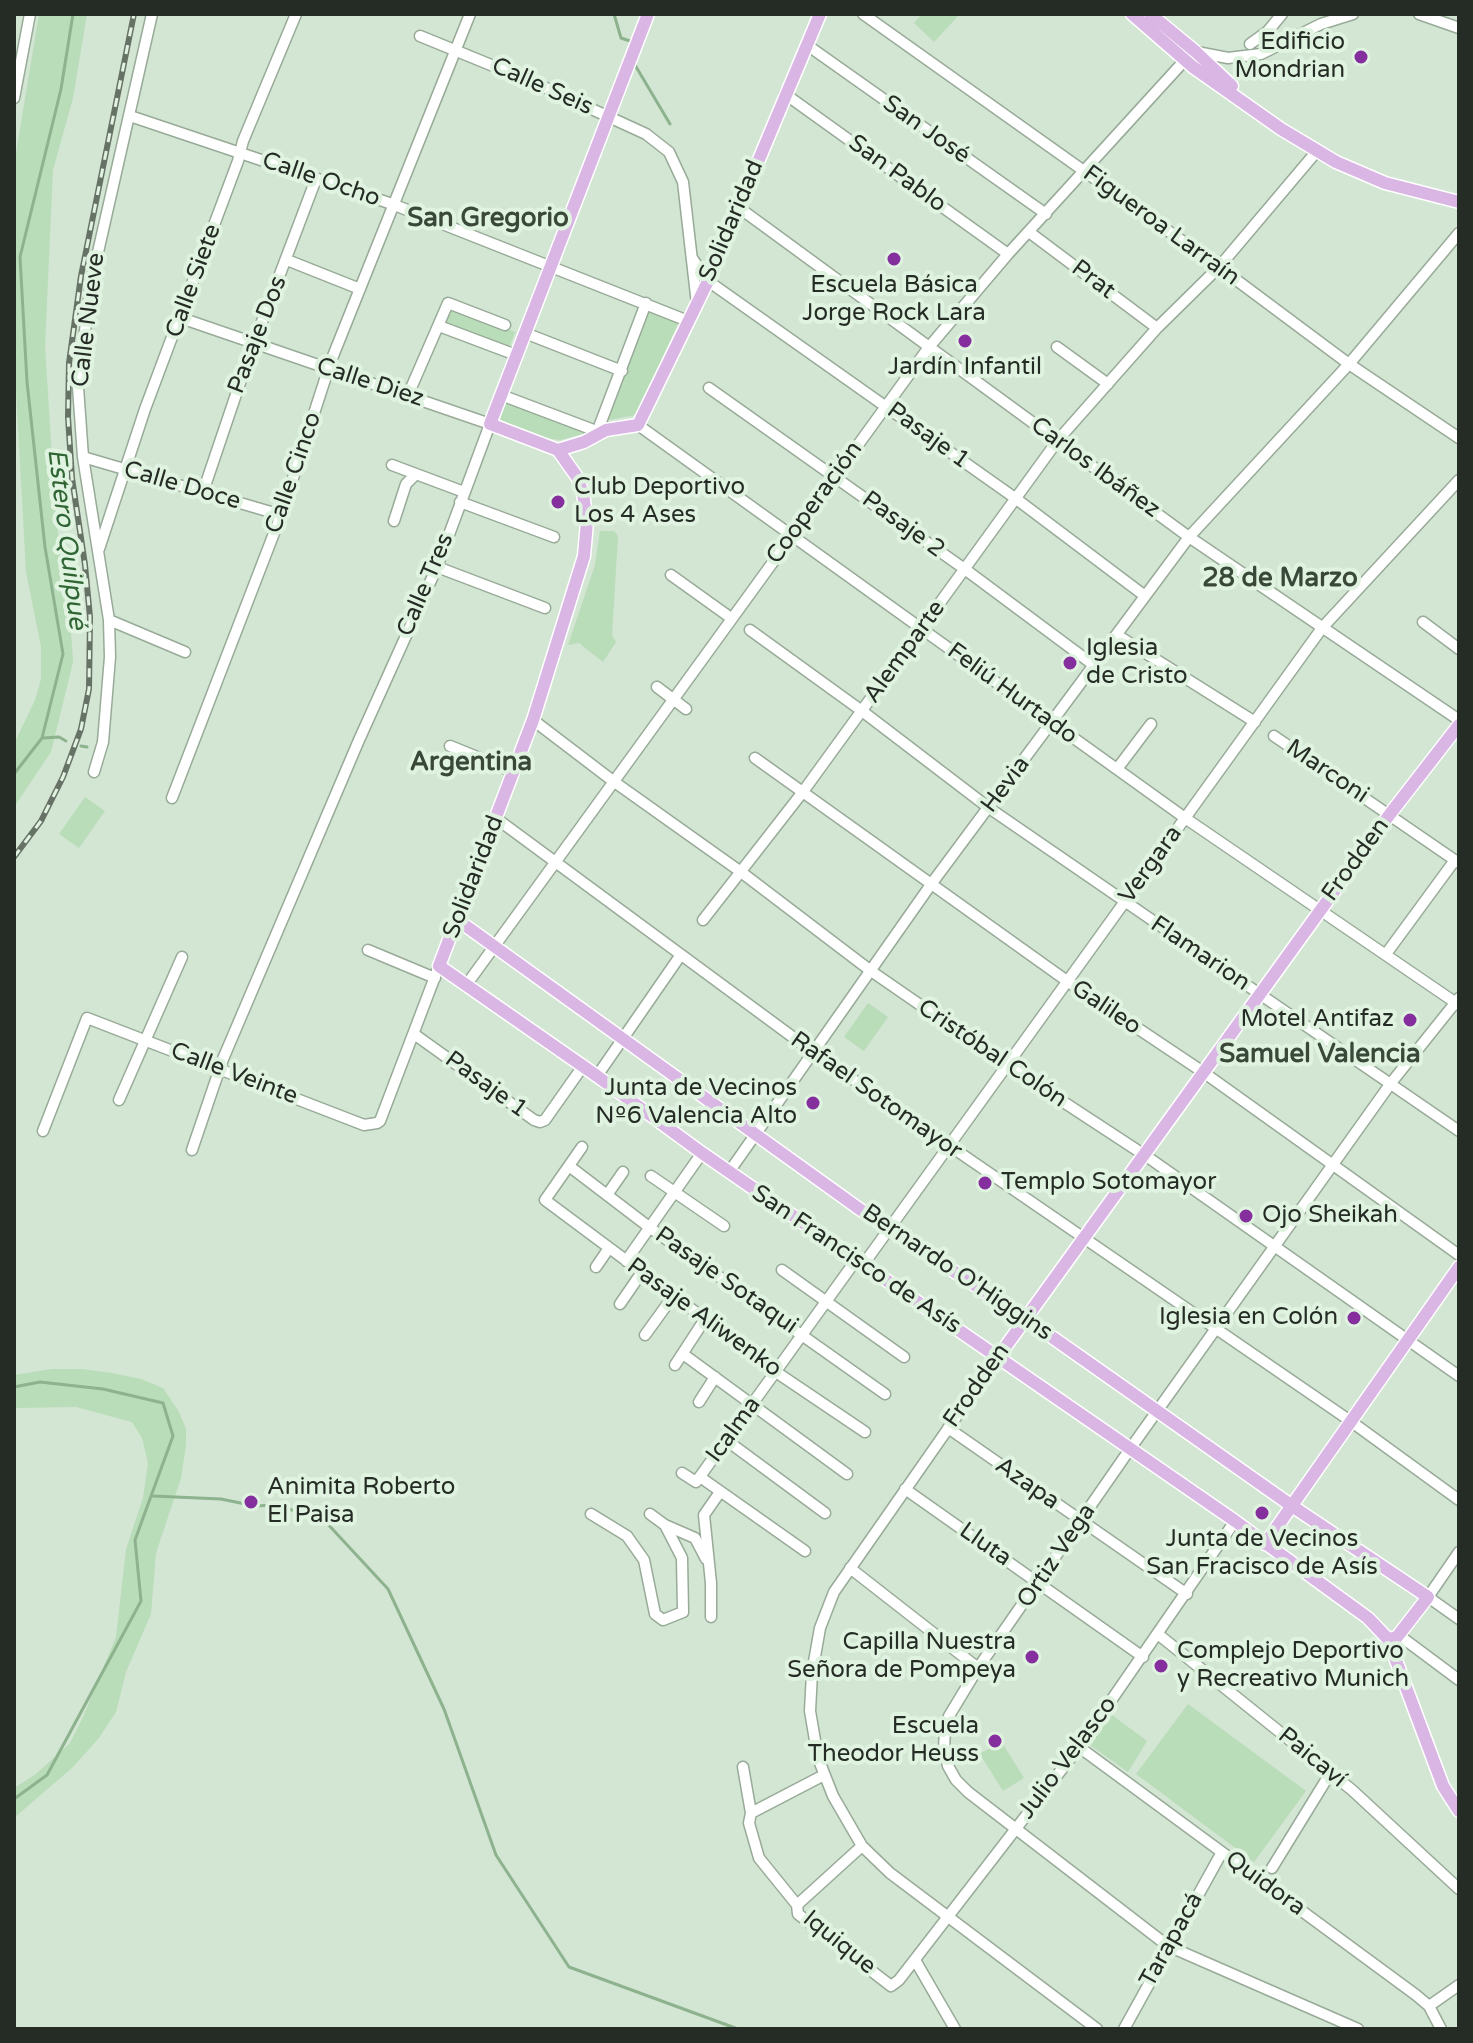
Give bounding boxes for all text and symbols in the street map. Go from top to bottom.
place label: Edificio Mondrian [1235,29,1345,85]
marker: Edificio Mondrian [1352,48,1370,66]
street label: Calle Seis [487,52,597,122]
street label: San José [877,90,975,170]
street label: San Pablo [842,129,952,219]
street label: Calle Ocho [258,146,384,214]
street label: Solidaridad [694,156,770,286]
street label: Figueroa Larraín [1077,160,1245,292]
district label: San Gregorio [407,203,569,235]
street label: Calle Siete [160,220,228,342]
marker: Escuela Básica Jorge Rock Lara [885,250,903,268]
street label: Calle Nueve [66,251,112,389]
street label: Prat [1065,254,1121,306]
street label: Pasaje Dos [222,272,294,398]
place label: Escuela Básica Jorge Rock Lara [802,272,986,328]
marker: Jardín Infantil [956,332,974,350]
street label: Calle Diez [313,352,427,414]
place label: Jardín Infantil [888,354,1042,382]
street label: Pasaje 1 [881,396,975,476]
street label: Calle Cinco [260,409,328,537]
street label: Carlos Ibáñez [1025,411,1165,525]
street label: Cooperación [761,436,869,570]
water label: Estero Quilpué [39,447,93,631]
street label: Calle Doce [120,456,244,516]
place label: Club Deportivo Los 4 Ases [574,474,745,530]
street label: Pasaje 2 [856,485,950,565]
marker: Club Deportivo Los 4 Ases [549,493,567,511]
street label: Calle Tres [391,529,461,641]
district label: 28 de Marzo [1202,563,1358,595]
street label: Alemparte [858,595,952,709]
place label: Iglesia de Cristo [1086,635,1188,691]
street label: Feliú Hurtado [941,637,1083,751]
marker: Iglesia de Cristo [1061,654,1079,672]
street label: Marconi [1280,734,1374,810]
district label: Argentina [410,747,532,779]
street label: Hevia [975,751,1037,819]
street label: Solidaridad [437,812,511,942]
street label: Frodden [1316,813,1396,907]
street label: Vergara [1113,821,1189,909]
street label: Flamarion [1145,910,1255,998]
street label: Galileo [1066,974,1146,1042]
street label: Cristóbal Colón [912,994,1072,1114]
place label: Motel Antifaz [1240,1006,1394,1034]
marker: Motel Antifaz [1401,1011,1419,1029]
street label: Rafael Sotomayor [785,1026,967,1166]
street label: Calle Veinte [166,1037,302,1111]
district label: Samuel Valencia [1219,1039,1421,1071]
street label: Pasaje 1 [439,1045,533,1125]
place label: Junta de Vecinos Nº6 Valencia Alto [595,1075,797,1131]
marker: Junta de Vecinos Nº6 Valencia Alto [804,1094,822,1112]
place label: Templo Sotomayor [1001,1169,1216,1197]
marker: Templo Sotomayor [976,1174,994,1192]
street label: San Francisco de Asís [746,1179,966,1341]
street label: Bernardo O'Higgins [856,1199,1058,1347]
place label: Ojo Sheikah [1262,1202,1398,1230]
marker: Ojo Sheikah [1237,1207,1255,1225]
street label: Pasaje Sotaqui [649,1221,803,1341]
street label: Pasaje Aliwenko [621,1252,787,1384]
place label: Iglesia en Colón [1159,1304,1338,1332]
marker: Iglesia en Colón [1345,1309,1363,1327]
street label: Frodden [938,1338,1016,1434]
street label: Icalma [701,1391,767,1469]
street label: Azapa [989,1452,1065,1516]
place label: Animita Roberto El Paisa [267,1474,455,1530]
marker: Animita Roberto El Paisa [242,1493,260,1511]
street label: Ortiz Vega [1012,1498,1102,1614]
marker: Junta de Vecinos San Fracisco de Asís [1253,1504,1271,1522]
street label: Lluta [953,1517,1017,1573]
place label: Junta de Vecinos San Fracisco de Asís [1146,1526,1378,1582]
place label: Capilla Nuestra Señora de Pompeya [787,1629,1016,1685]
place label: Complejo Deportivo y Recreativo Munich [1177,1638,1409,1694]
marker: Capilla Nuestra Señora de Pompeya [1023,1648,1041,1666]
marker: Complejo Deportivo y Recreativo Munich [1152,1657,1170,1675]
street label: Julio Velasco [1013,1691,1123,1825]
place label: Escuela Theodor Heuss [808,1713,979,1769]
street label: Paicaví [1272,1722,1352,1794]
marker: Escuela Theodor Heuss [986,1732,1004,1750]
street label: Quidora [1219,1845,1311,1923]
street label: Tarapacá [1134,1888,1210,1992]
street label: Iquique [797,1905,881,1981]

